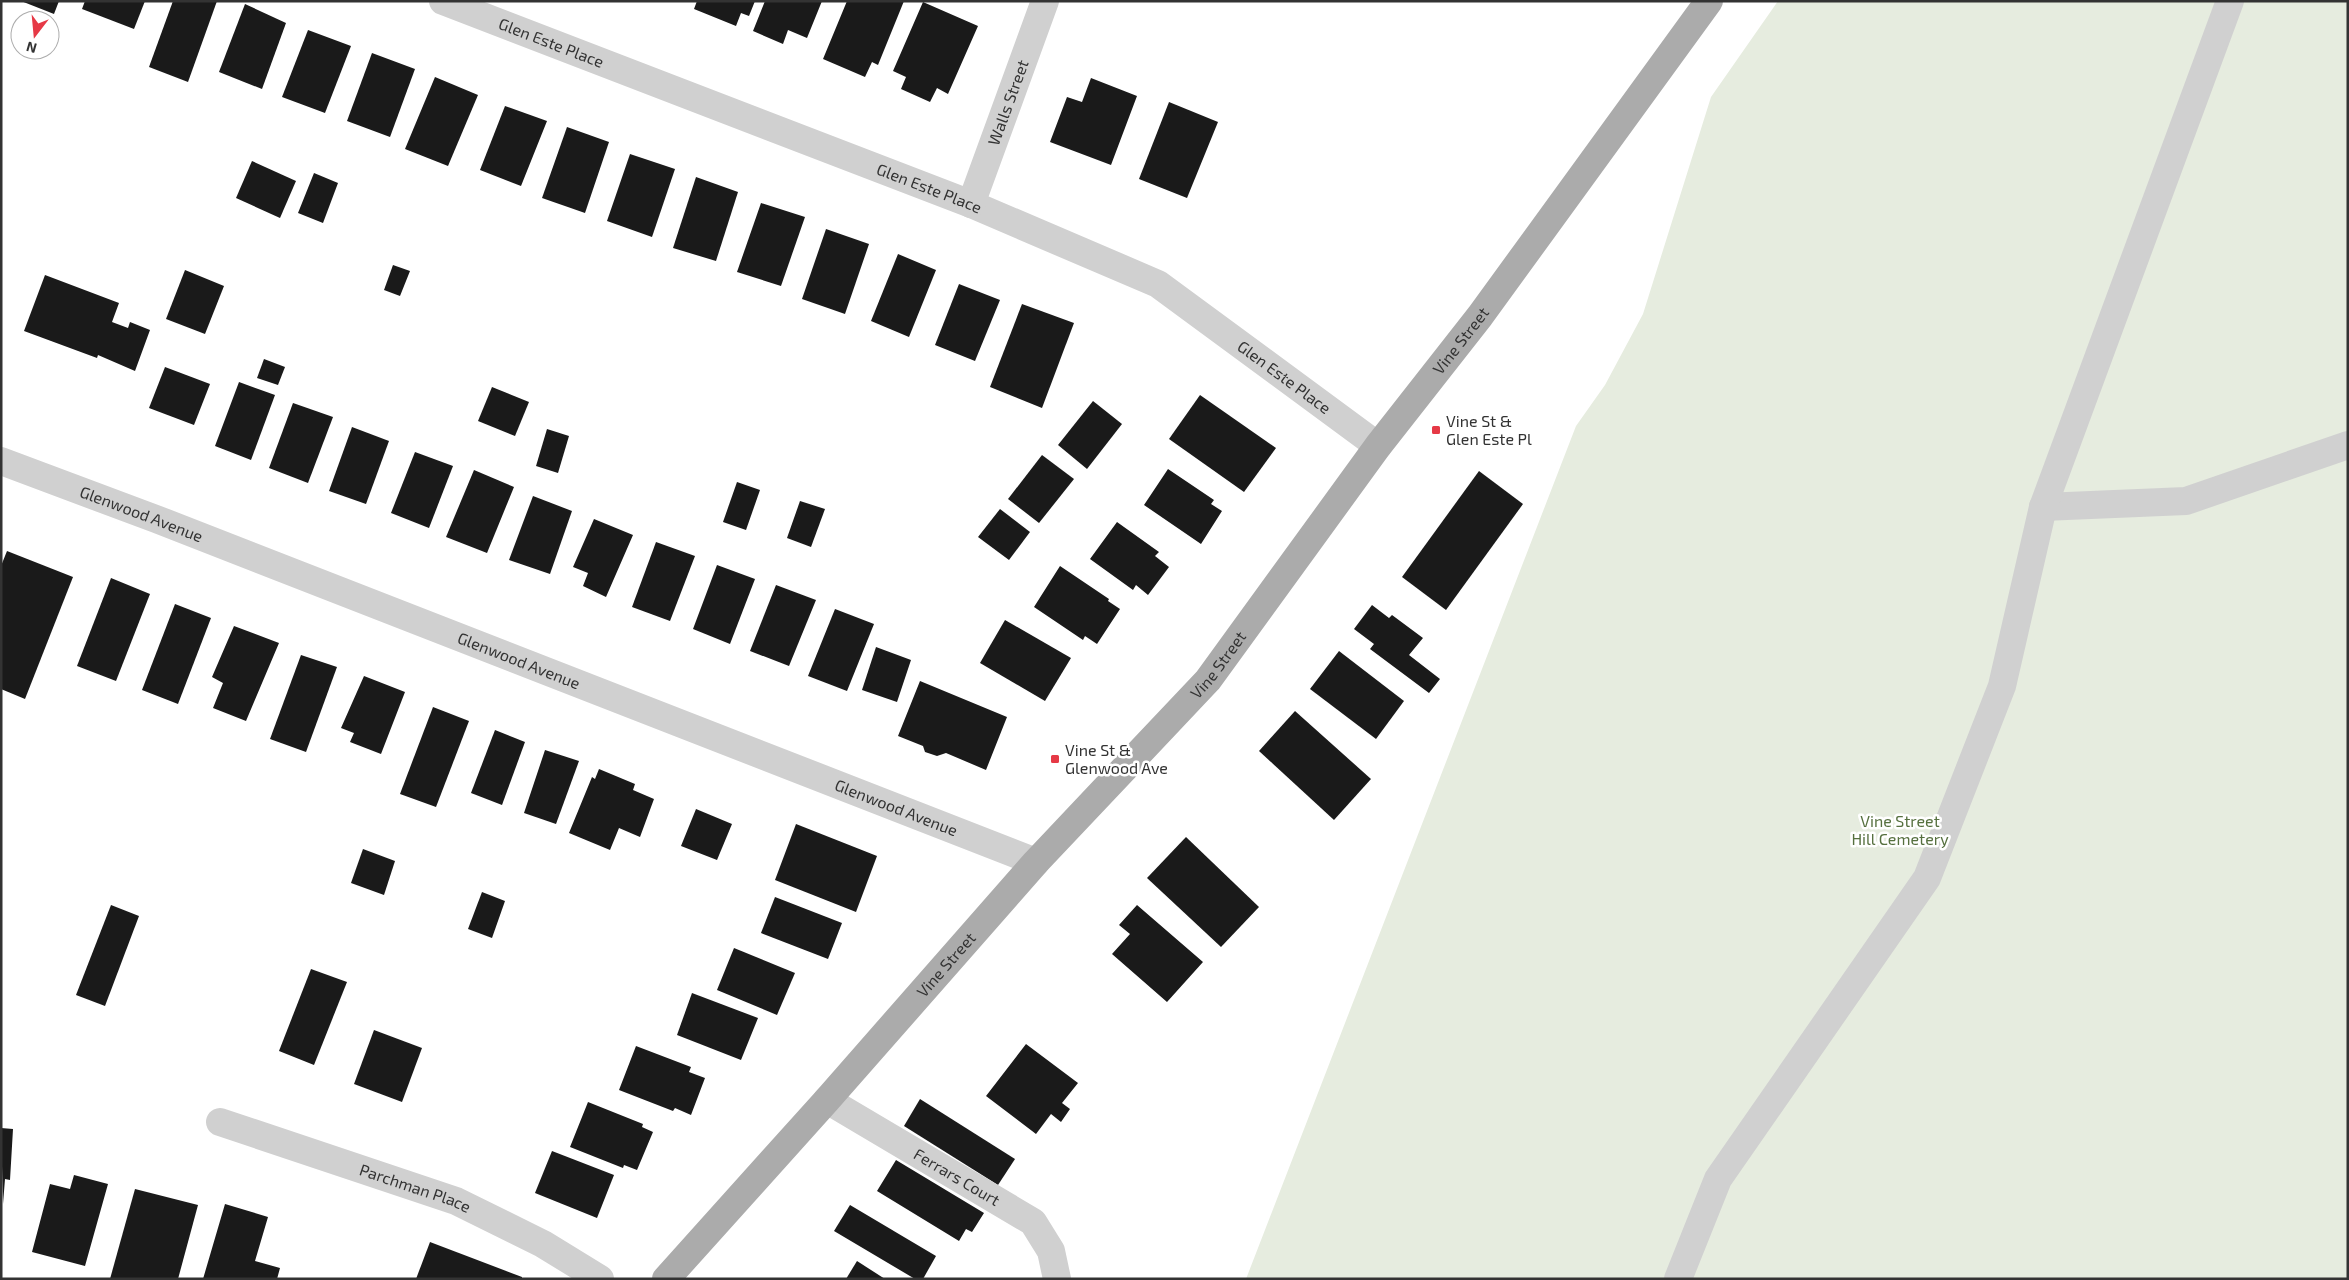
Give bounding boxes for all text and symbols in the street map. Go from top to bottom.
north arrow [10,10,60,60]
street label: Glen Este Place [496,13,607,71]
text: N [24,38,38,58]
street label: Walls Street [983,57,1032,148]
street label: Glen Este Place [874,159,985,217]
street label: Vine Street [1428,303,1492,378]
street label: Glen Este Place [1234,336,1335,417]
place label: Vine St & Glen Este Pl [1446,411,1532,448]
marker: Vine St & Glen Este Pl [1430,424,1442,436]
street label: Glenwood Avenue [77,481,206,545]
street label: Vine Street [1186,627,1249,702]
street label: Glenwood Avenue [455,628,583,692]
place label: Vine St & Glenwood Ave [1065,740,1168,777]
marker: Vine St & Glenwood Ave [1049,753,1061,765]
street label: Glenwood Avenue [832,775,960,840]
park label: Vine Street Hill Cemetery [1851,811,1949,848]
street label: Vine Street [912,928,979,1000]
street label: Ferrars Court [911,1144,1004,1209]
street label: Parchman Place [357,1159,474,1216]

